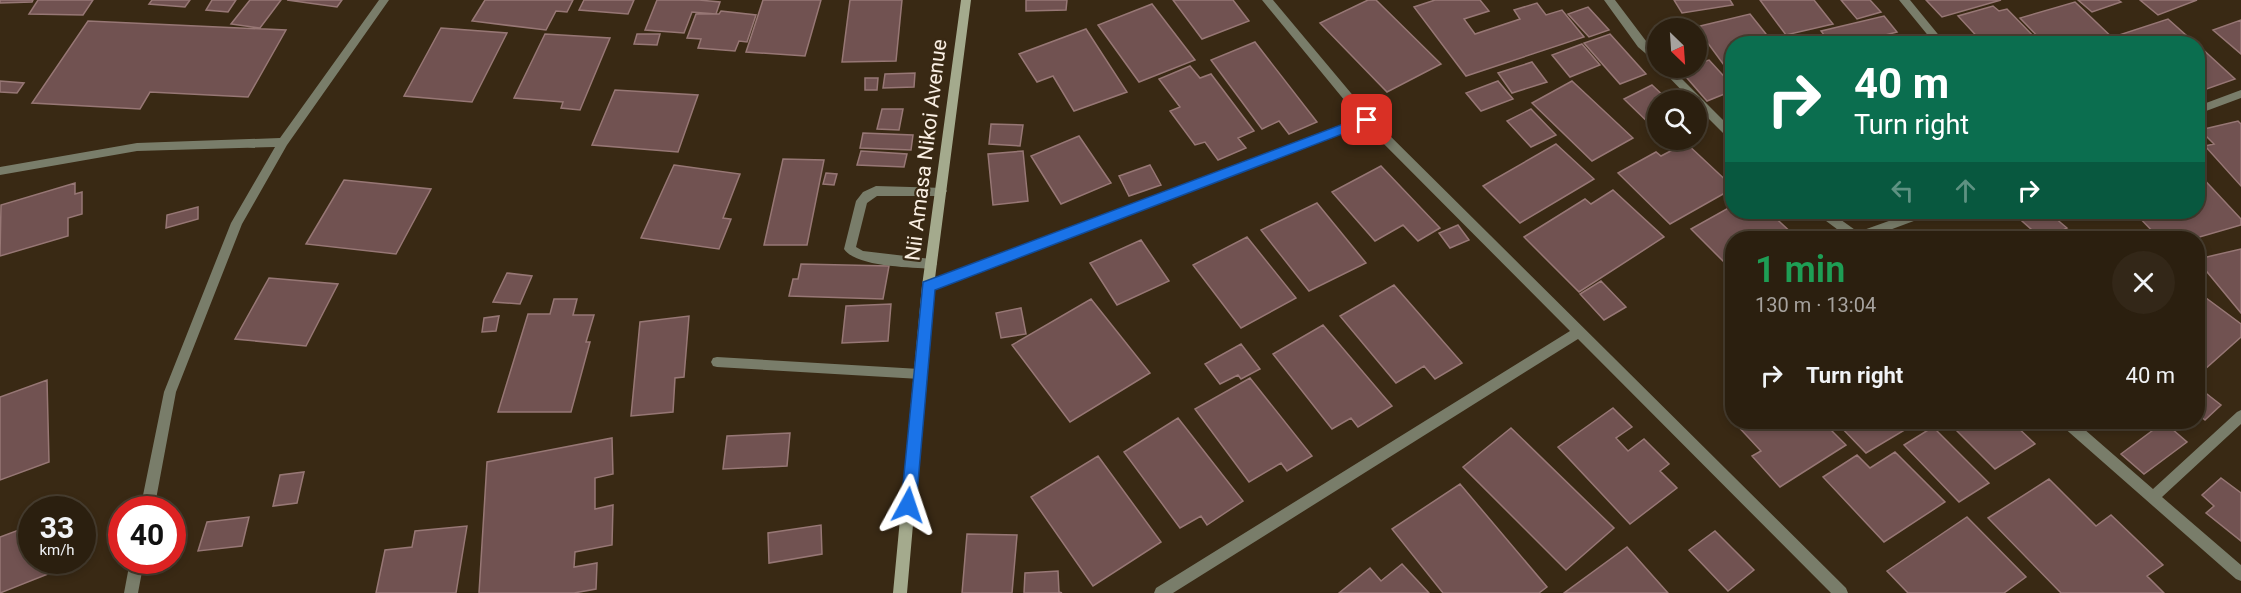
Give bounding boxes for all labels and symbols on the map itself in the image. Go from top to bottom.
north arrow [1647,18,1707,78]
street label: Nii Amasa Nikoi Avenue [900,38,952,262]
pin [1341,94,1392,145]
position arrow [876,473,940,537]
speed limit sign: 40 [108,496,186,574]

